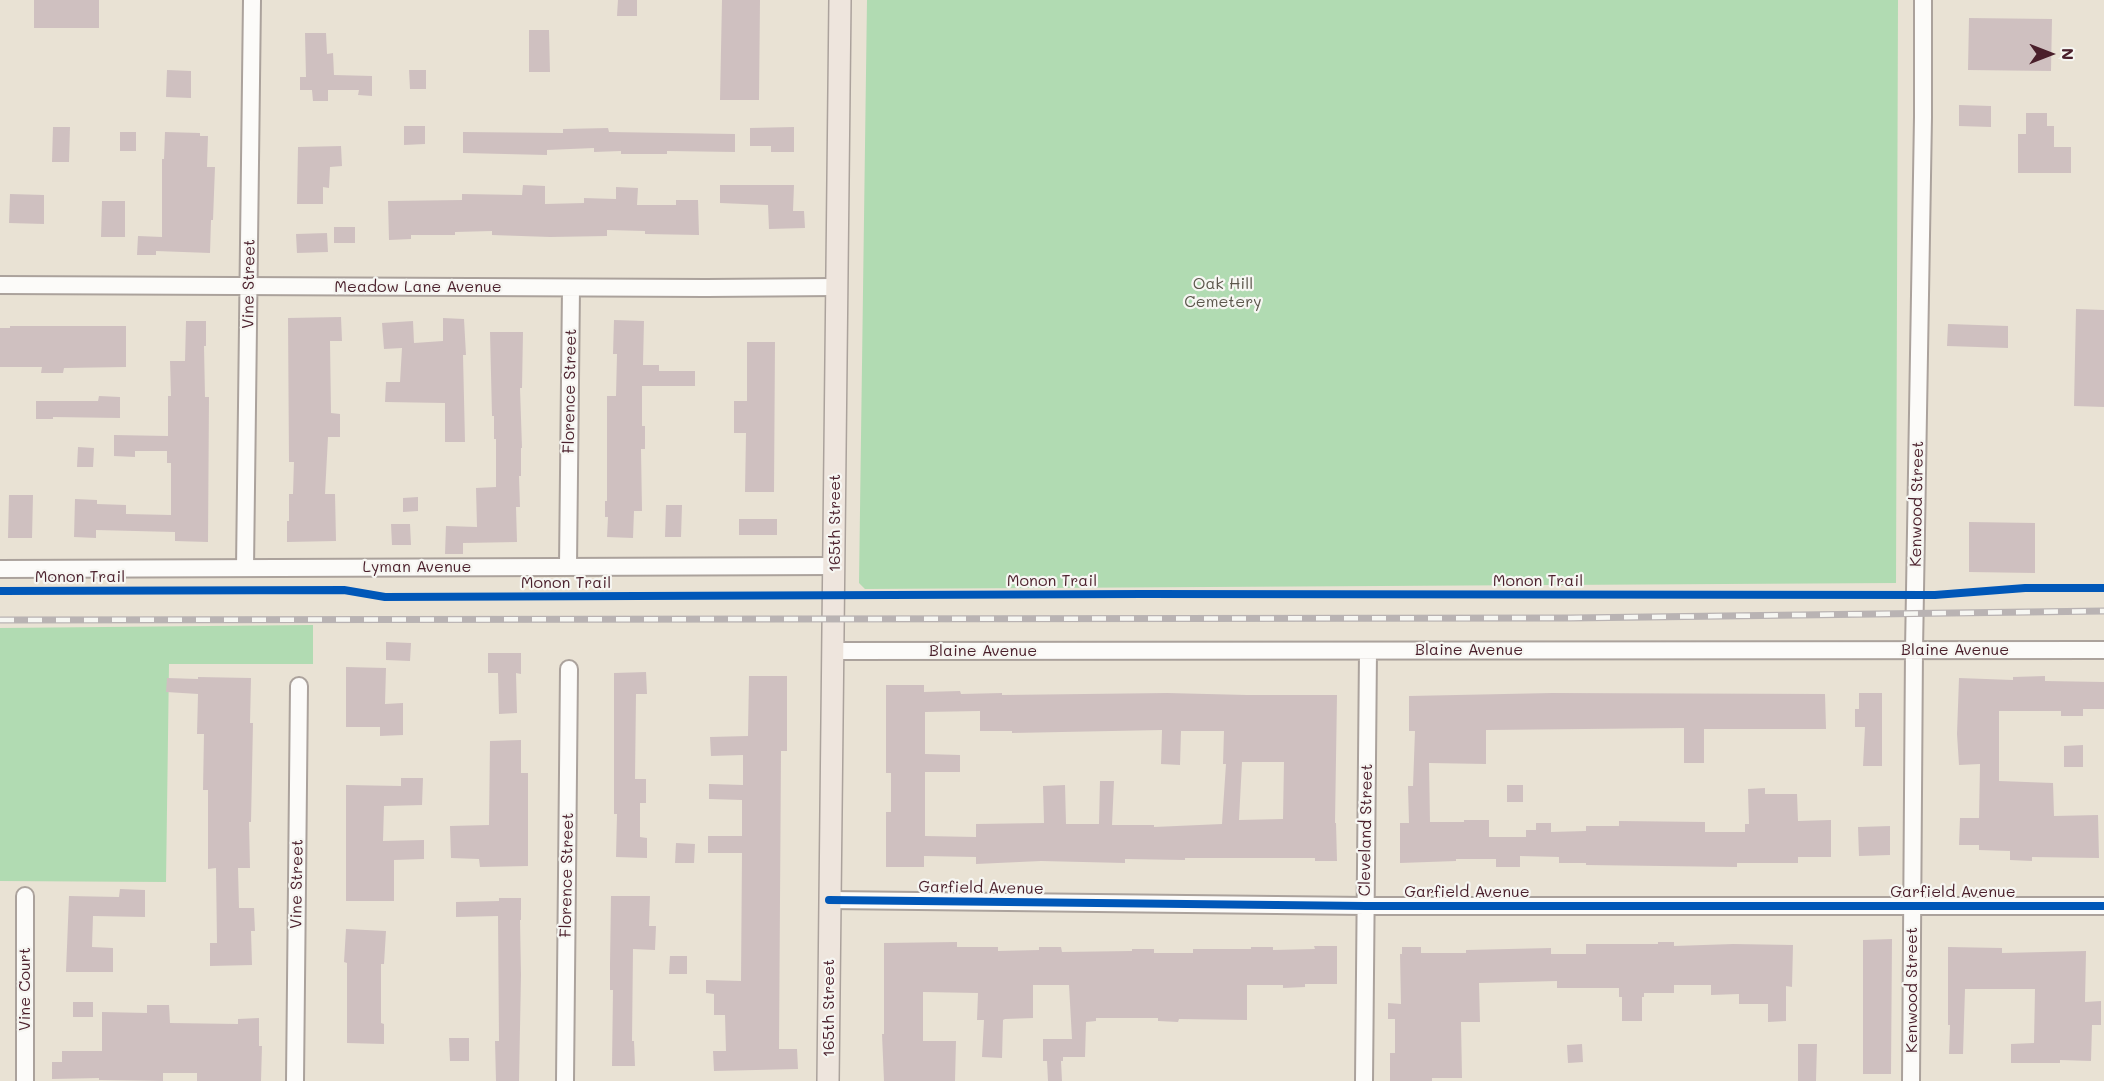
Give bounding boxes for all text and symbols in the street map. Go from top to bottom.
north arrow [2020,24,2080,84]
text: N [2058,48,2079,60]
street label: Vine Street [239,239,259,329]
park label: Oak Hill Cemetery [1184,274,1262,312]
street label: Meadow Lane Avenue [334,277,502,297]
street label: Florence Street [559,329,581,453]
street label: Kenwood Street [1906,441,1928,567]
street label: 165th Street [825,474,845,572]
street label: Lyman Avenue [363,557,471,577]
street label: Monon Trail [35,567,125,587]
street label: Monon Trail [1007,571,1097,591]
street label: Monon Trail [1493,571,1583,591]
street label: Monon Trail [521,573,611,593]
street label: Blaine Avenue [1415,640,1523,660]
street label: Blaine Avenue [1901,640,2009,660]
street label: Blaine Avenue [929,641,1037,661]
street label: Cleveland Street [1355,763,1377,897]
street label: Florence Street [556,813,578,937]
street label: Vine Street [287,839,307,929]
street label: Garfield Avenue [918,877,1044,899]
street label: Garfield Avenue [1404,882,1530,902]
street label: Garfield Avenue [1890,882,2016,902]
street label: Kenwood Street [1902,927,1922,1053]
street label: Vine Court [15,947,35,1031]
street label: 165th Street [819,959,839,1057]

